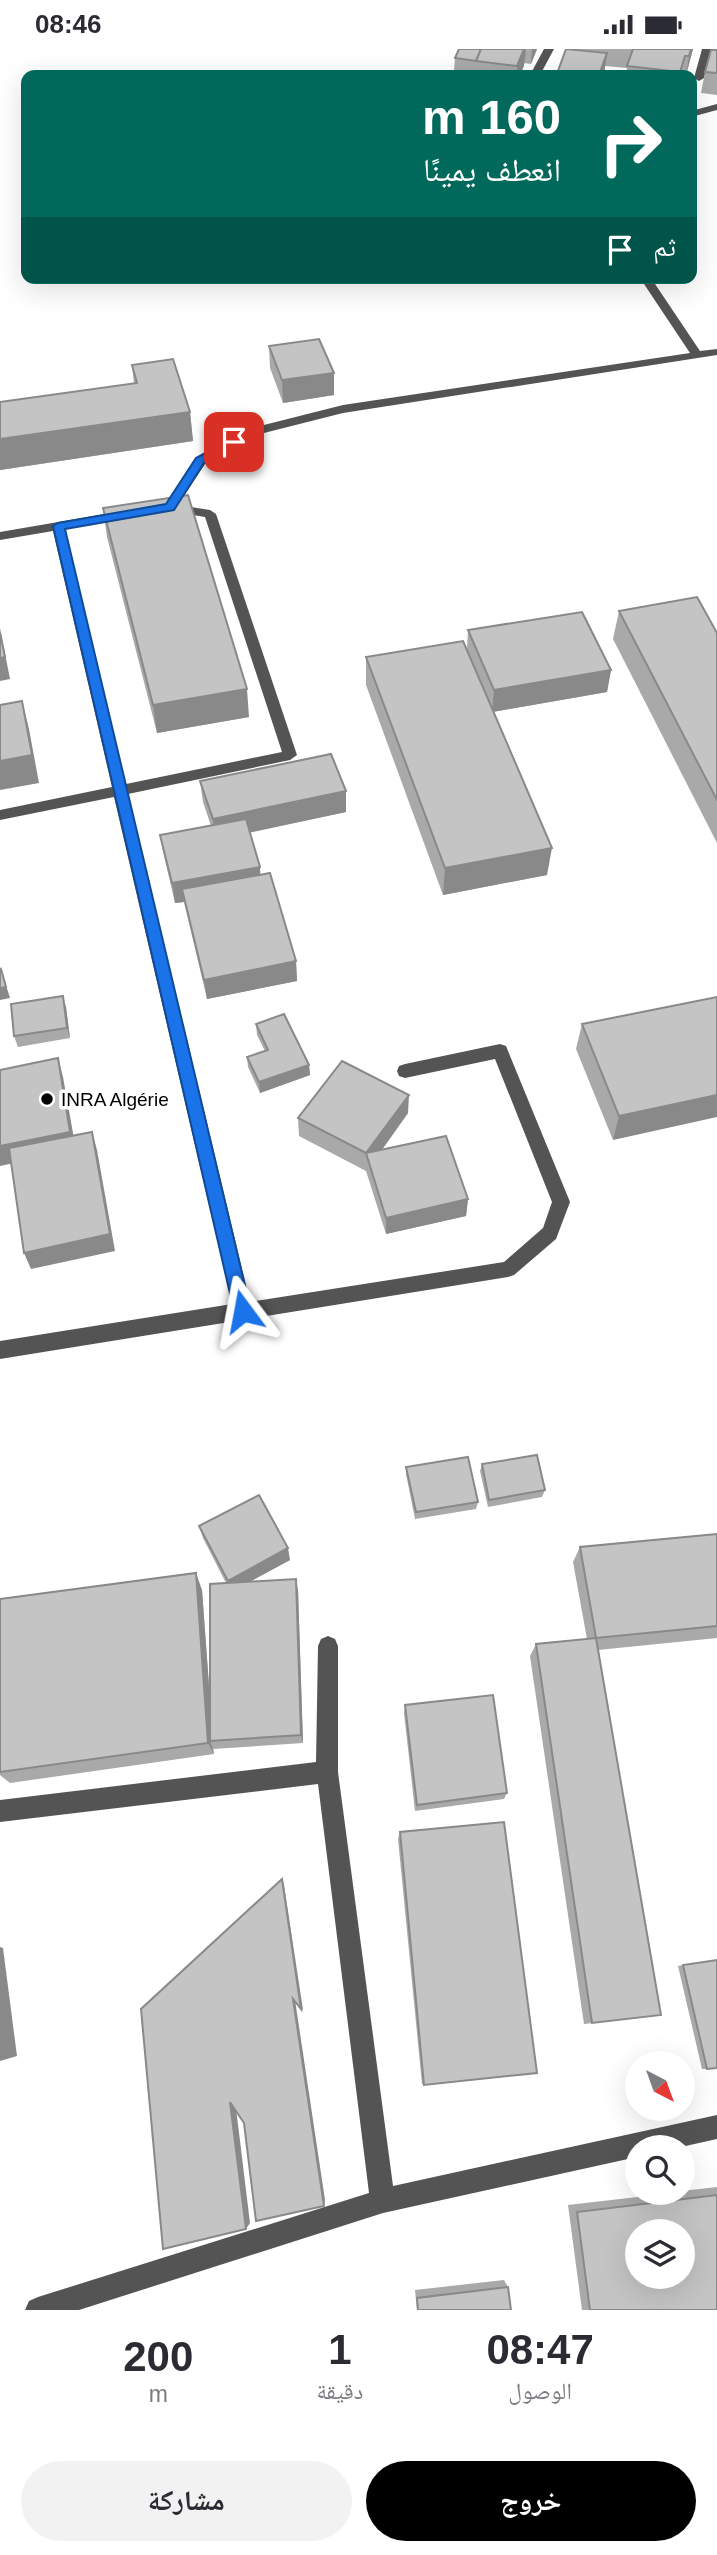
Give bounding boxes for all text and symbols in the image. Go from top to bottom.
text: 08:46 [35,9,102,39]
text: 160 m [422,90,561,144]
icon: right [585,98,676,189]
text: انعطف يمينًا [423,152,561,188]
icon: arrive [601,231,639,269]
text: ثم [653,232,676,262]
pin [204,412,264,472]
icon: arrive [215,423,253,461]
place label: INRA Algérie [61,1089,169,1110]
marker: INRA Algérie [39,1091,55,1107]
position arrow [206,1274,280,1348]
north arrow [625,2051,695,2121]
map controls [625,2051,695,2289]
button: search [625,2135,695,2205]
button: layers [625,2219,695,2289]
text: 1 [328,2326,352,2373]
text: 08:47 [486,2326,594,2373]
text: 200 [123,2333,193,2380]
text: دقيقة [316,2378,363,2404]
text: الوصول [508,2378,572,2404]
text: m [149,2381,168,2407]
button: مشاركة [21,2461,352,2541]
button: خروج [366,2461,696,2541]

